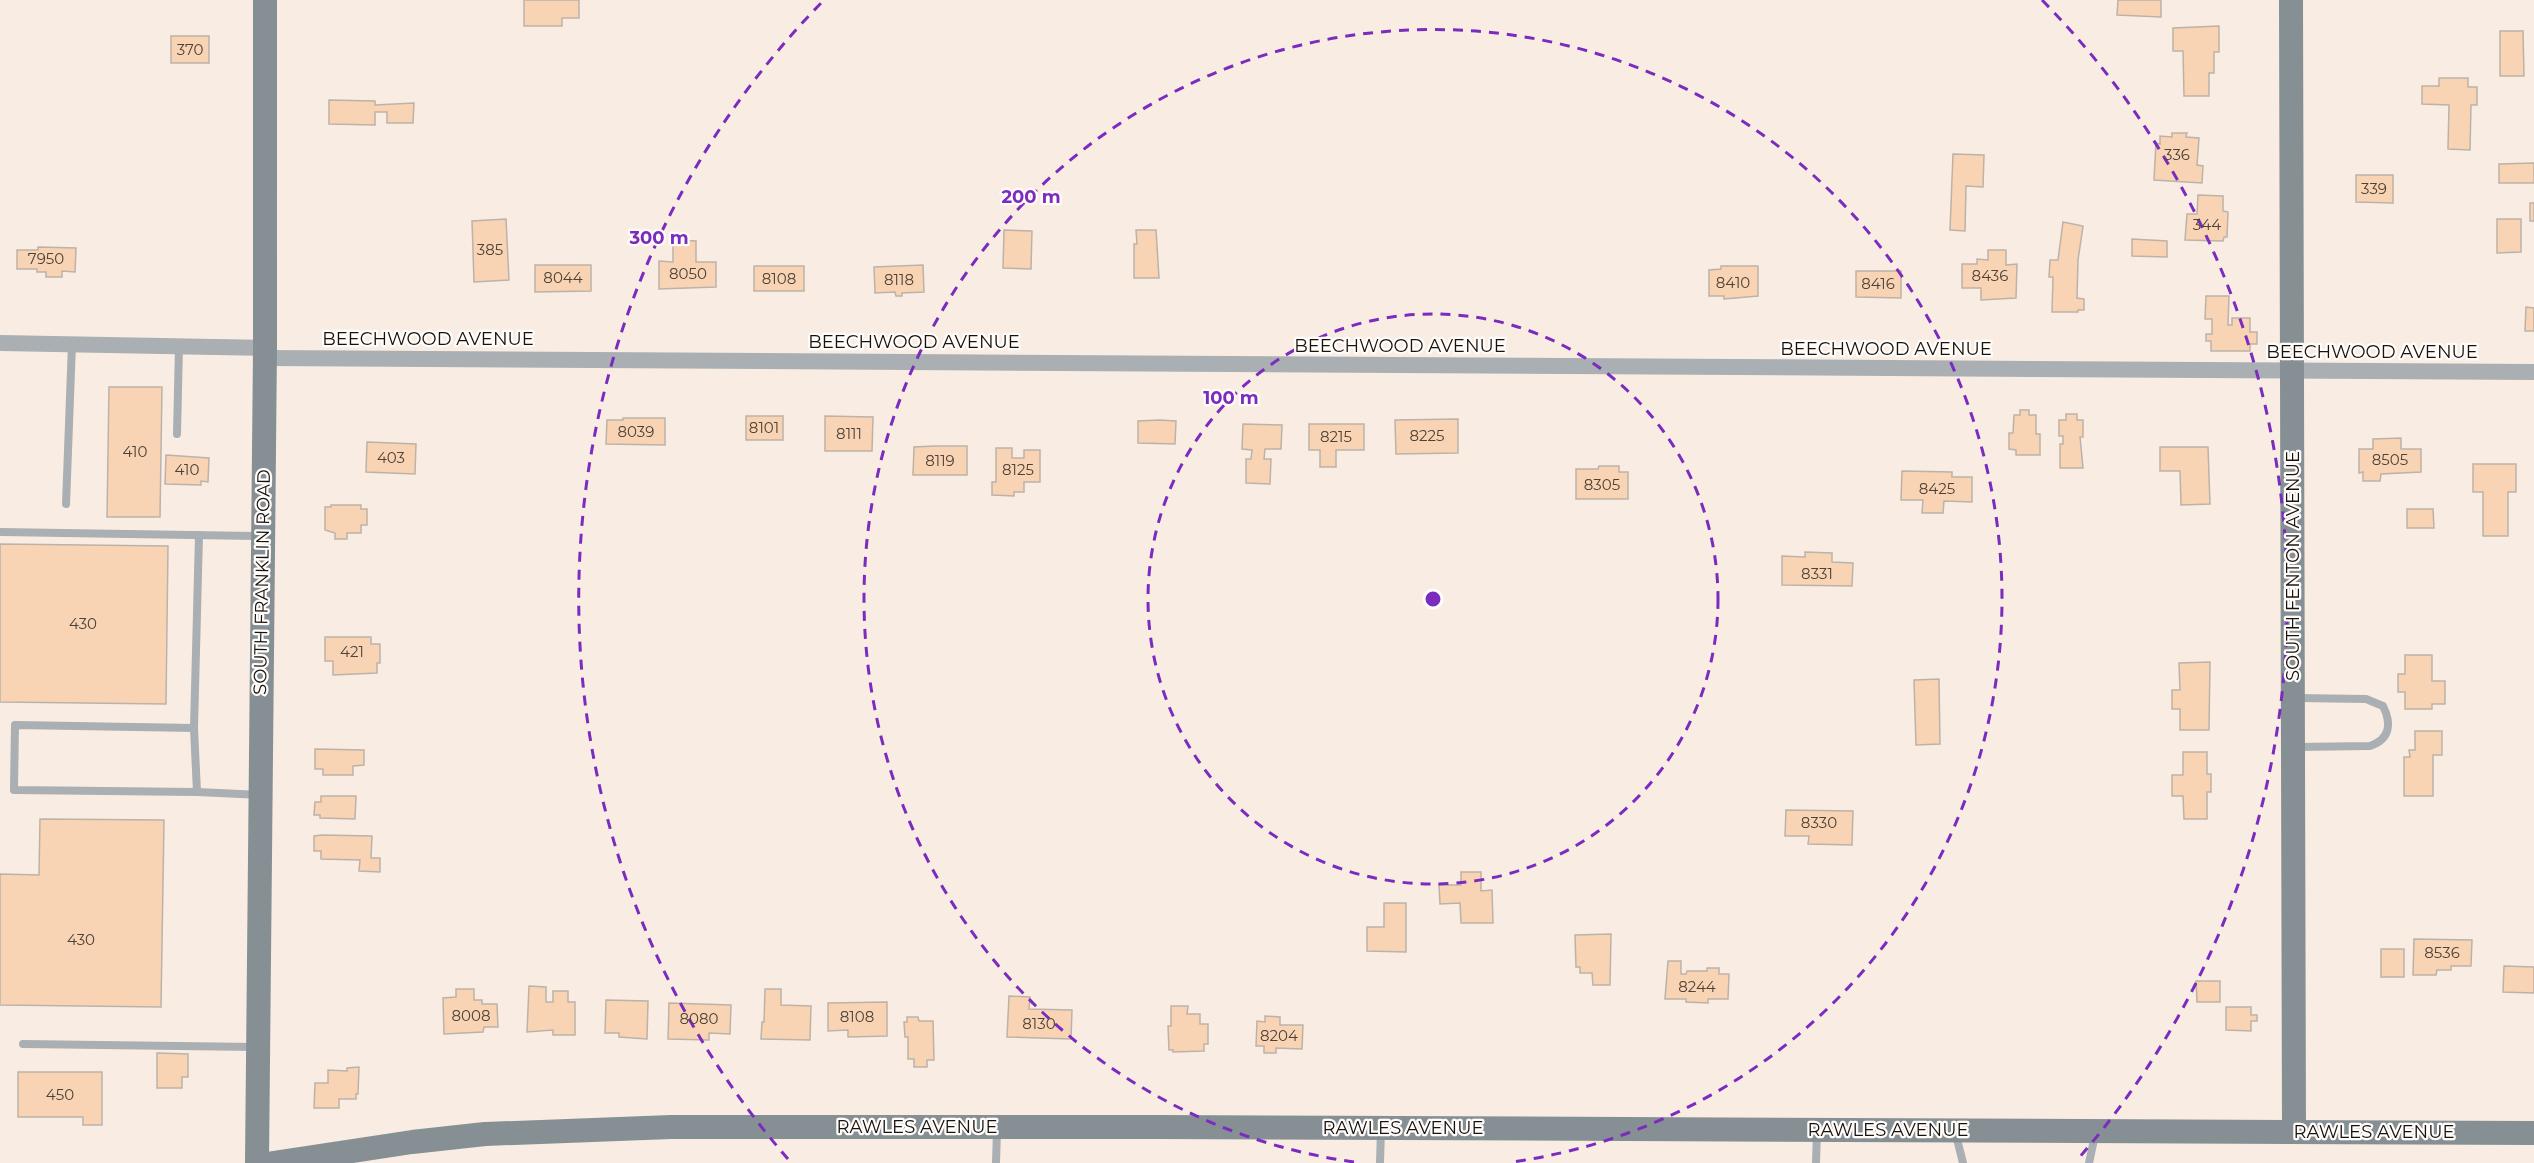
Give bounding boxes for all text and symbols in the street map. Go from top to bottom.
house number: 370 [177,40,203,59]
house number: 336 [2164,145,2190,164]
house number: 339 [2361,179,2387,198]
text: 200 m [1001,186,1061,208]
house number: 344 [2193,215,2221,234]
text: 300 m [628,227,689,249]
house number: 385 [477,240,503,259]
house number: 7950 [28,249,64,268]
house number: 8050 [669,264,707,283]
house number: 8436 [1972,266,2008,285]
house number: 8044 [543,268,583,287]
house number: 8108 [762,269,796,288]
house number: 8118 [884,270,914,289]
house number: 8410 [1716,273,1750,292]
house number: 8416 [1861,274,1895,293]
street label: BEECHWOOD AVENUE [322,328,534,350]
street label: BEECHWOOD AVENUE [808,331,1020,353]
street label: BEECHWOOD AVENUE [1294,335,1506,357]
street label: BEECHWOOD AVENUE [1780,338,1992,360]
street label: BEECHWOOD AVENUE [2266,341,2478,363]
text: 100 m [1203,387,1259,409]
house number: 8101 [749,418,779,437]
house number: 8039 [618,422,654,441]
house number: 8111 [836,424,862,443]
house number: 8225 [1409,426,1445,445]
house number: 8215 [1320,427,1352,446]
house number: 410 [123,442,148,461]
house number: 403 [377,448,405,467]
house number: 8505 [2372,450,2408,469]
house number: 8119 [925,451,955,470]
street label: SOUTH FENTON AVENUE [2282,451,2304,681]
house number: 410 [175,460,200,479]
house number: 8125 [1002,460,1034,479]
street label: SOUTH FRANKLIN ROAD [249,469,275,695]
house number: 8305 [1584,475,1620,494]
house number: 8425 [1919,479,1955,498]
house number: 8331 [1801,564,1833,583]
centre of rings [1423,589,1443,609]
house number: 430 [69,614,97,633]
house number: 421 [340,642,364,661]
house number: 8330 [1801,813,1837,832]
house number: 430 [67,930,95,949]
house number: 8536 [2424,943,2460,962]
house number: 8244 [1678,977,1716,996]
house number: 8008 [451,1006,491,1025]
house number: 8108 [840,1007,874,1026]
house number: 8080 [679,1009,719,1028]
house number: 8130 [1022,1014,1056,1033]
house number: 8204 [1260,1026,1298,1045]
house number: 450 [46,1085,74,1104]
street label: RAWLES AVENUE [837,1116,997,1138]
street label: RAWLES AVENUE [1323,1117,1483,1139]
street label: RAWLES AVENUE [1808,1119,1968,1141]
street label: RAWLES AVENUE [2294,1121,2454,1143]

